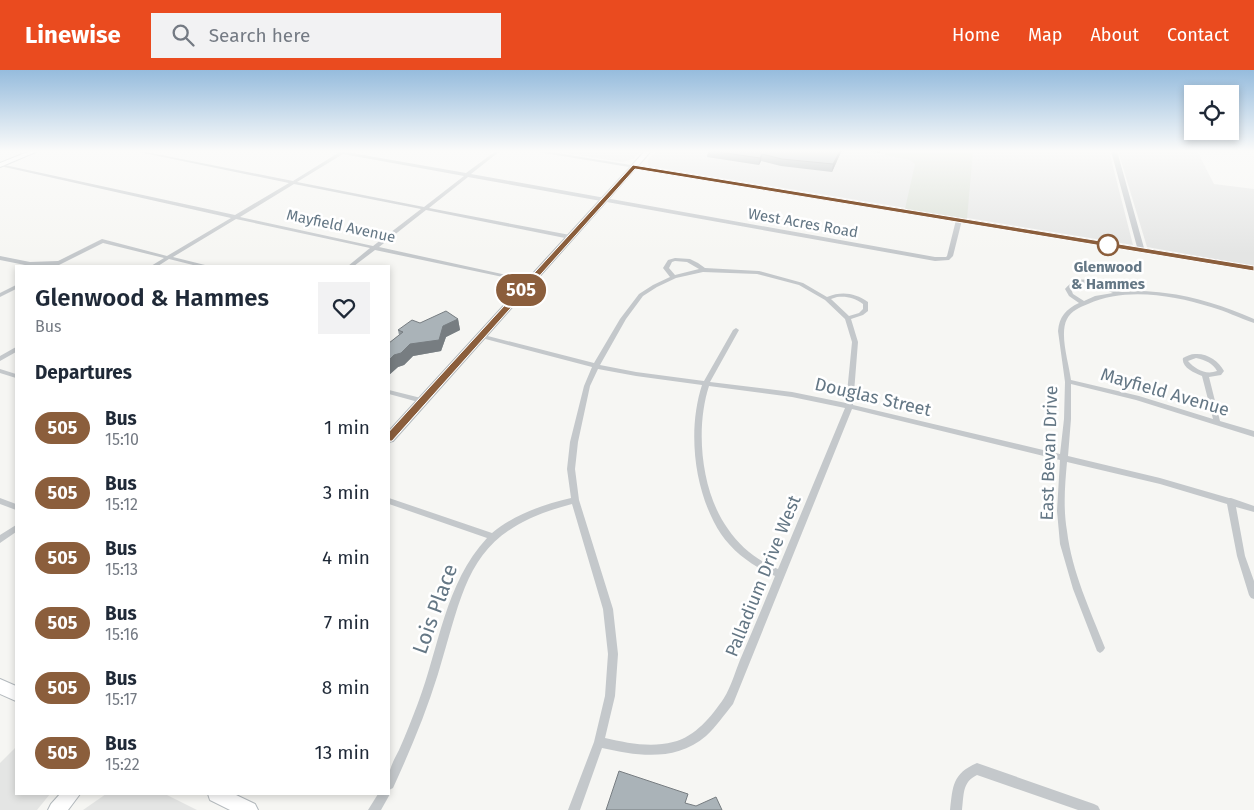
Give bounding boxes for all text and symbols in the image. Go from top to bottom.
search box [151,13,501,58]
text: Linewise [25,21,121,49]
icon: search [169,21,197,49]
text: Search here [209,24,310,47]
text: Home [952,24,1000,46]
text: Map [1028,24,1062,46]
text: About [1090,24,1139,46]
text: Contact [1167,24,1229,46]
map controls [1184,85,1239,140]
button: locate [1184,85,1239,140]
street label: West Acres Road [746,204,860,242]
street label: Mayfield Avenue [285,206,397,246]
marker: Glenwood & Hammes [1097,234,1119,256]
place label: Glenwood & Hammes [1071,258,1145,293]
line badge: 505 [492,274,550,306]
text: 505 [506,279,536,301]
button: heart [318,282,370,334]
text: Glenwood & Hammes [35,284,269,312]
text: Bus [35,317,62,336]
text: Departures [35,361,132,384]
street label: Mayfield Avenue [1098,363,1232,421]
street label: Douglas Street [813,373,934,421]
street label: East Bevan Drive [1036,385,1062,521]
text: Bus [105,407,137,430]
text: 1 min [324,416,370,439]
text: 505 [48,417,77,439]
text: 15:10 [105,430,139,449]
text: Bus [105,472,137,495]
text: 3 min [323,481,370,504]
text: 505 [48,482,77,504]
street label: Palladium Drive West [721,492,806,660]
text: 15:12 [105,495,138,514]
text: Bus [105,537,137,560]
text: 4 min [322,546,370,569]
text: 505 [48,547,77,569]
text: 15:13 [105,560,138,579]
street label: Lois Place [407,560,463,658]
text: Bus [105,602,137,625]
text: 7 min [324,611,370,634]
text: 505 [48,612,77,634]
text: 15:16 [105,625,139,644]
text: Bus [105,667,137,690]
text: 8 min [322,676,370,699]
text: 505 [48,677,77,699]
text: 15:17 [105,690,137,709]
text: Bus [105,732,137,755]
text: 13 min [314,741,370,764]
text: 505 [48,742,77,764]
text: 15:22 [105,755,140,774]

